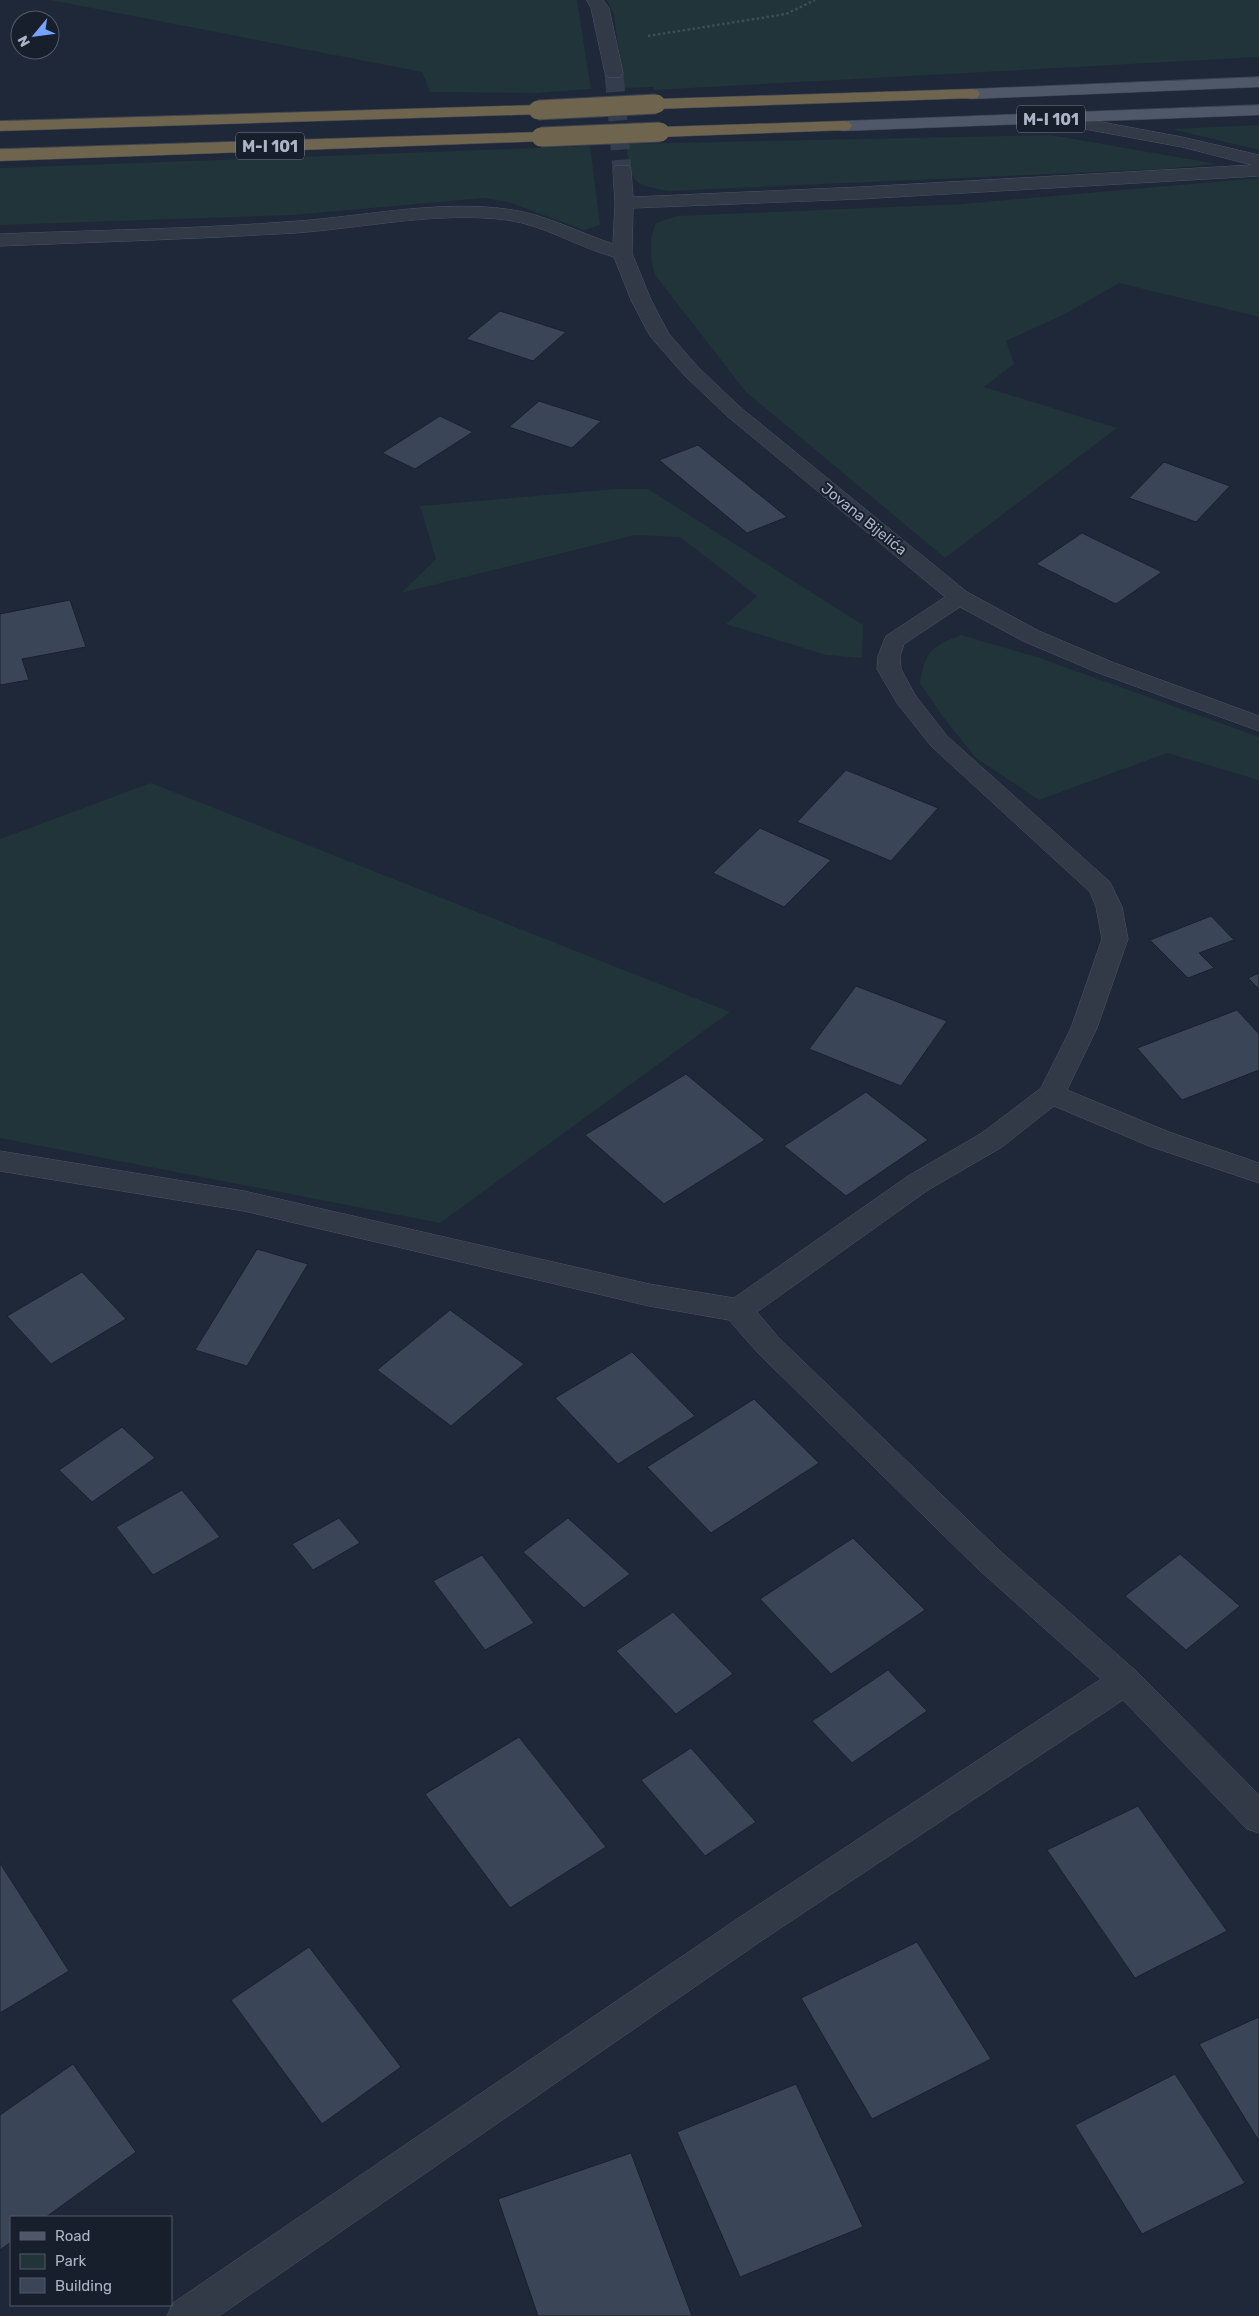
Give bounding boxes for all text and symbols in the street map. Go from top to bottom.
north arrow [10,10,60,60]
text: N [14,33,34,50]
road number: M-I 101 [1017,106,1085,132]
road number: M-I 101 [236,132,304,160]
street label: Jovana Bijelića [818,479,910,559]
legend [10,2216,172,2306]
text: Road [55,2227,91,2245]
text: Park [55,2252,86,2270]
text: Building [55,2277,112,2295]

